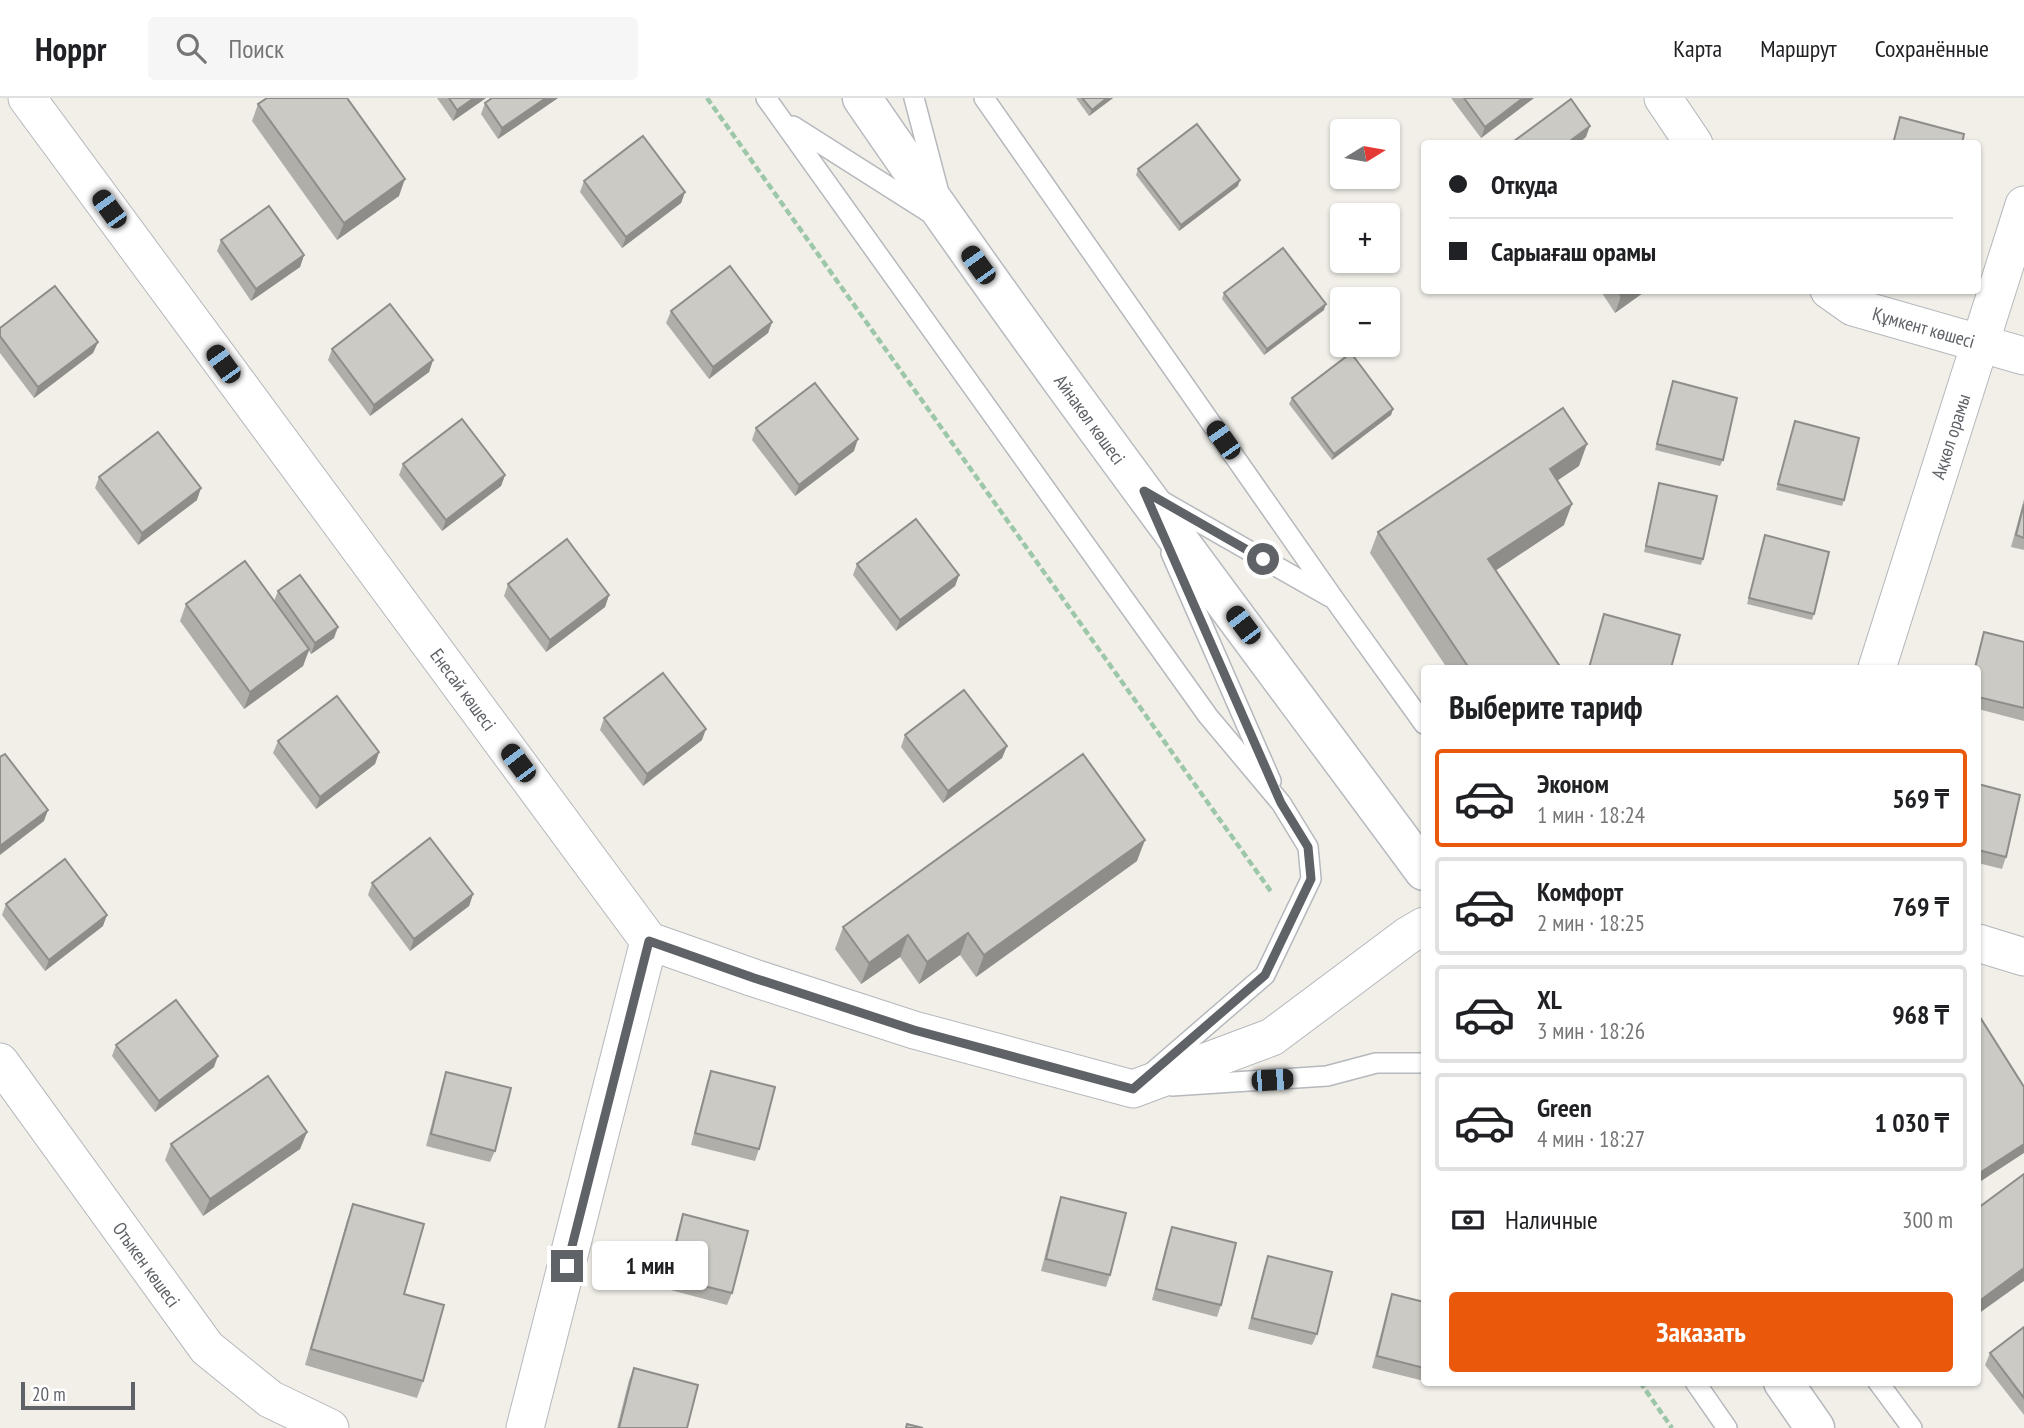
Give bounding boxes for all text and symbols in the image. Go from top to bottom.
search box [148,17,638,80]
text: Hoppr [35,27,106,70]
icon: search [172,29,210,67]
text: Поиск [228,32,284,65]
text: Карта [1673,33,1722,64]
text: Маршрут [1760,33,1837,64]
text: Сохранённые [1875,33,1989,64]
north arrow [1330,119,1400,189]
map controls [1330,119,1400,357]
text: Откуда [1491,168,1558,201]
car [89,186,130,232]
button: + [1330,203,1400,273]
text: Сарыағаш орамы [1491,235,1656,268]
car [958,242,999,288]
button: − [1330,287,1400,357]
street label: Құмкент көшесі [1870,301,1978,353]
car [203,341,244,387]
street label: Айнакөл көшесі [1049,370,1131,469]
street label: Ақкөл орамы [1926,391,1975,482]
car [1203,417,1244,463]
route start [1247,543,1279,575]
car [1222,602,1265,648]
street label: Енесай көшесі [425,644,502,735]
text: Выберите тариф [1449,686,1643,728]
car [497,740,540,786]
icon: car [1453,767,1516,830]
text: Эконом [1537,767,1609,800]
text: 569 ₸ [1892,782,1949,815]
text: 1 мин · 18:24 [1537,800,1645,829]
icon: car [1453,875,1516,938]
text: Комфорт [1537,875,1623,908]
text: 769 ₸ [1892,890,1949,923]
text: 2 мин · 18:25 [1537,908,1645,937]
icon: car [1453,983,1516,1046]
text: XL [1537,983,1562,1016]
text: 968 ₸ [1892,998,1949,1031]
text: 3 мин · 18:26 [1537,1016,1645,1045]
car [1251,1068,1294,1092]
icon: car [1453,1091,1516,1154]
text: Green [1537,1091,1592,1124]
text: 1 030 ₸ [1874,1106,1949,1139]
text: 4 мин · 18:27 [1537,1124,1645,1153]
icon: cash [1449,1201,1487,1239]
text: Наличные [1505,1203,1598,1236]
text: 300 m [1902,1205,1953,1234]
street label: Отыкен көшесі [108,1217,185,1312]
callout: 1 мин [592,1242,707,1290]
route end [551,1250,583,1282]
text: 1 мин [625,1251,675,1280]
button: Заказать [1449,1292,1953,1372]
scale bar [21,1379,135,1411]
text: 20 m [32,1382,66,1406]

